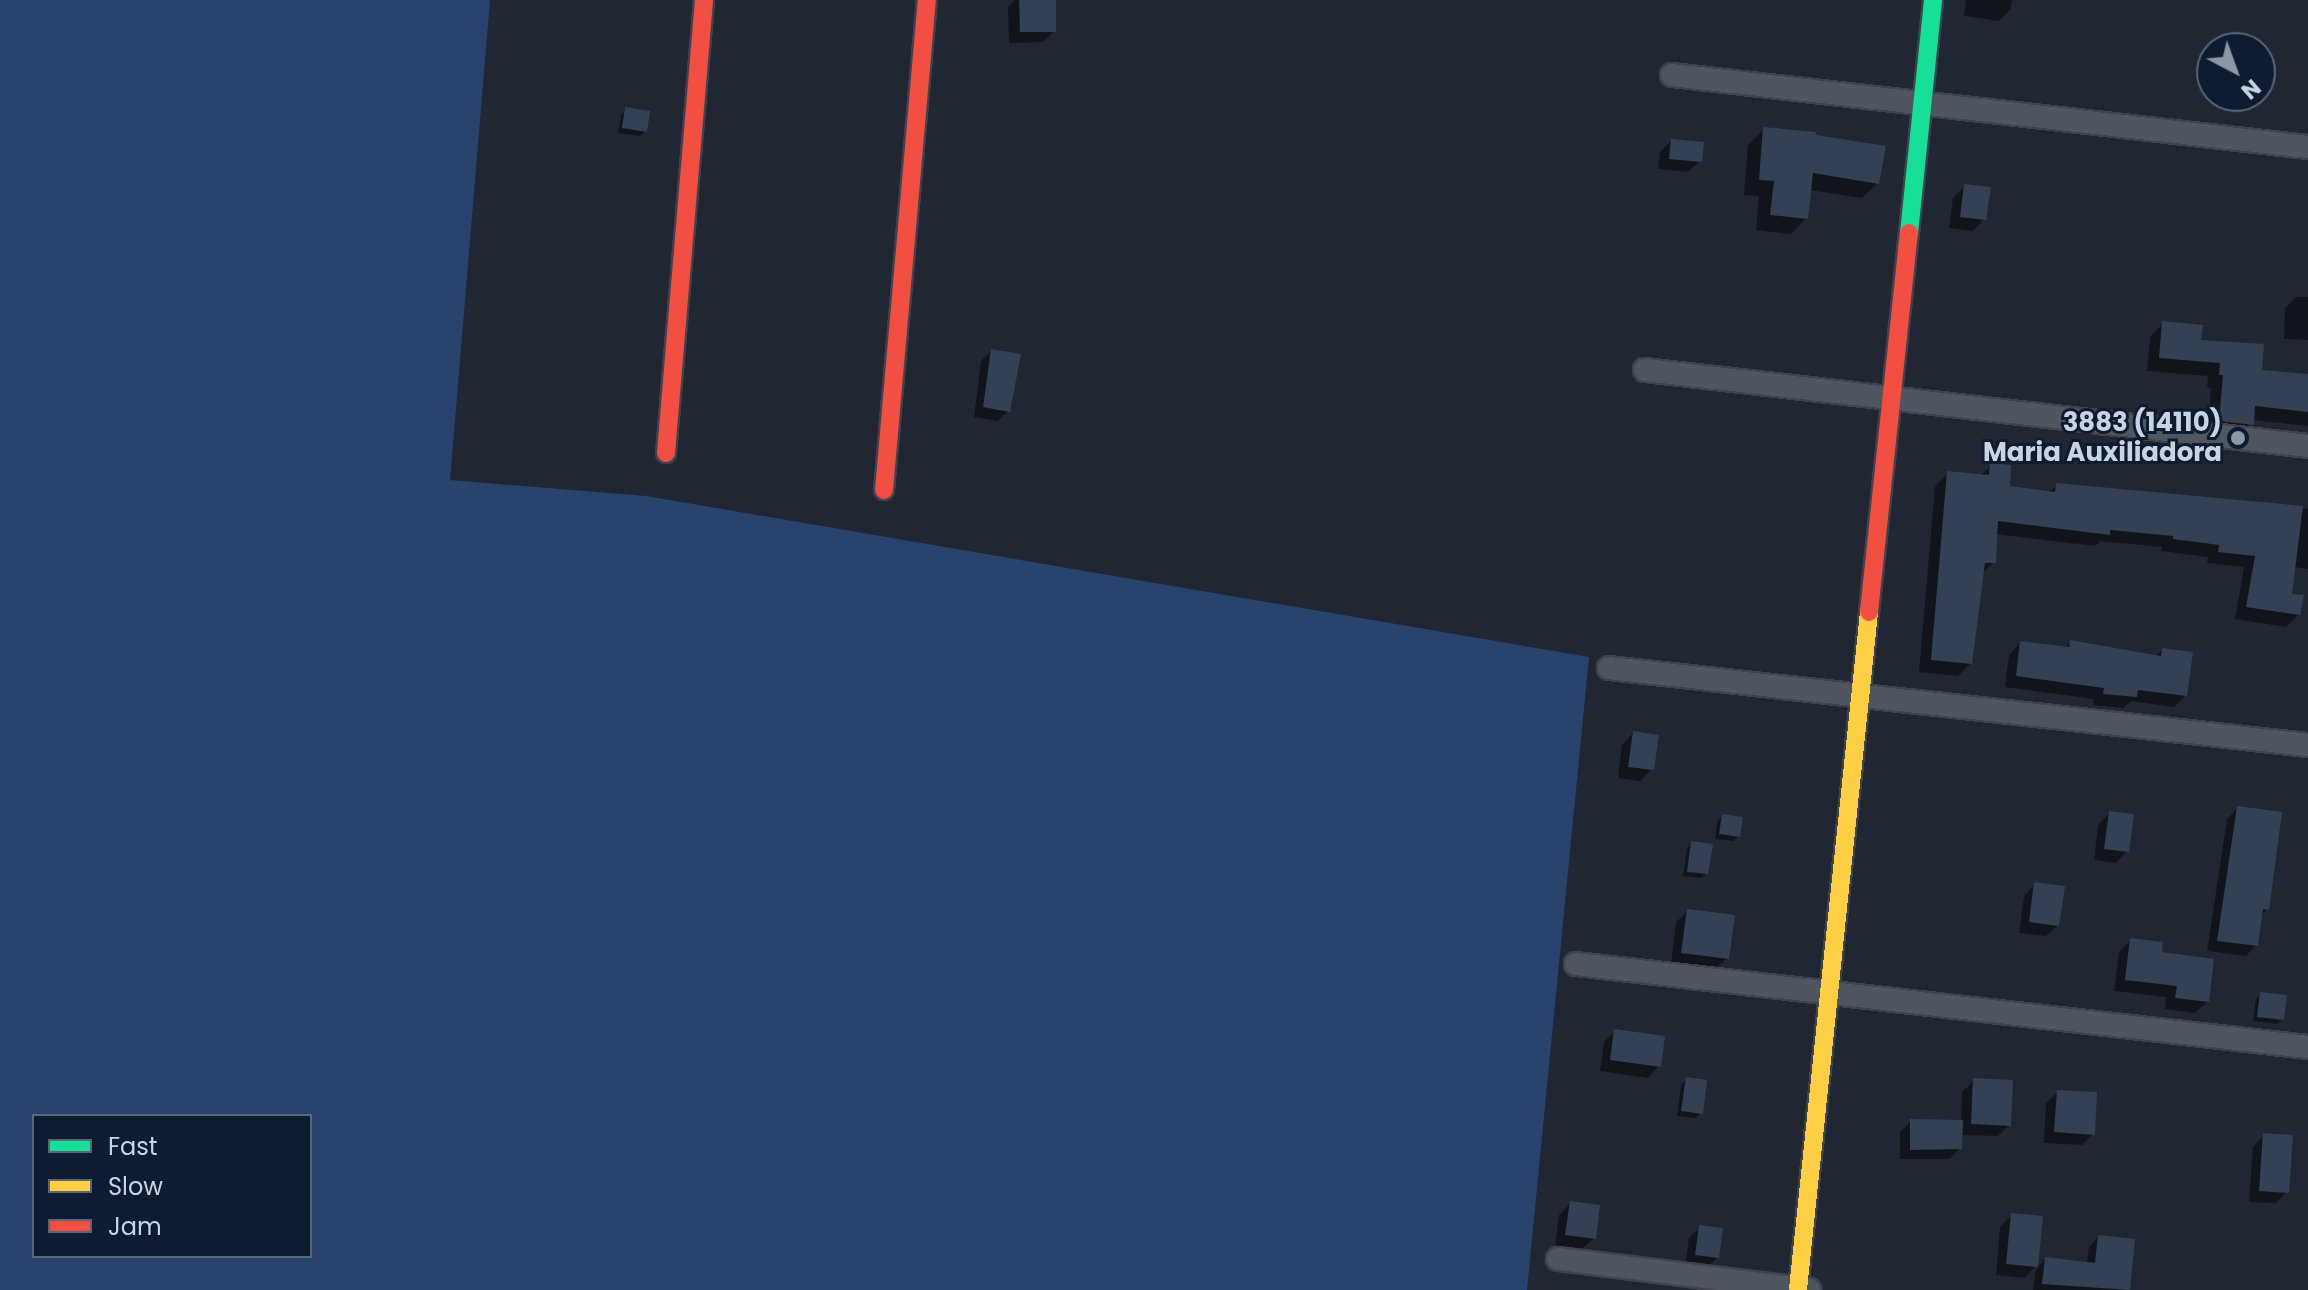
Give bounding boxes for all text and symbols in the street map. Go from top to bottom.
north arrow [2196,32,2276,112]
text: N [2234,72,2267,106]
place label: 3883 (14110) Maria Auxiliadora [1983,407,2222,468]
marker: 3883 (14110) Maria Auxiliadora [2229,429,2247,447]
legend [32,1114,312,1258]
text: Fast [108,1130,158,1163]
text: Slow [108,1170,163,1203]
text: Jam [108,1210,162,1243]

